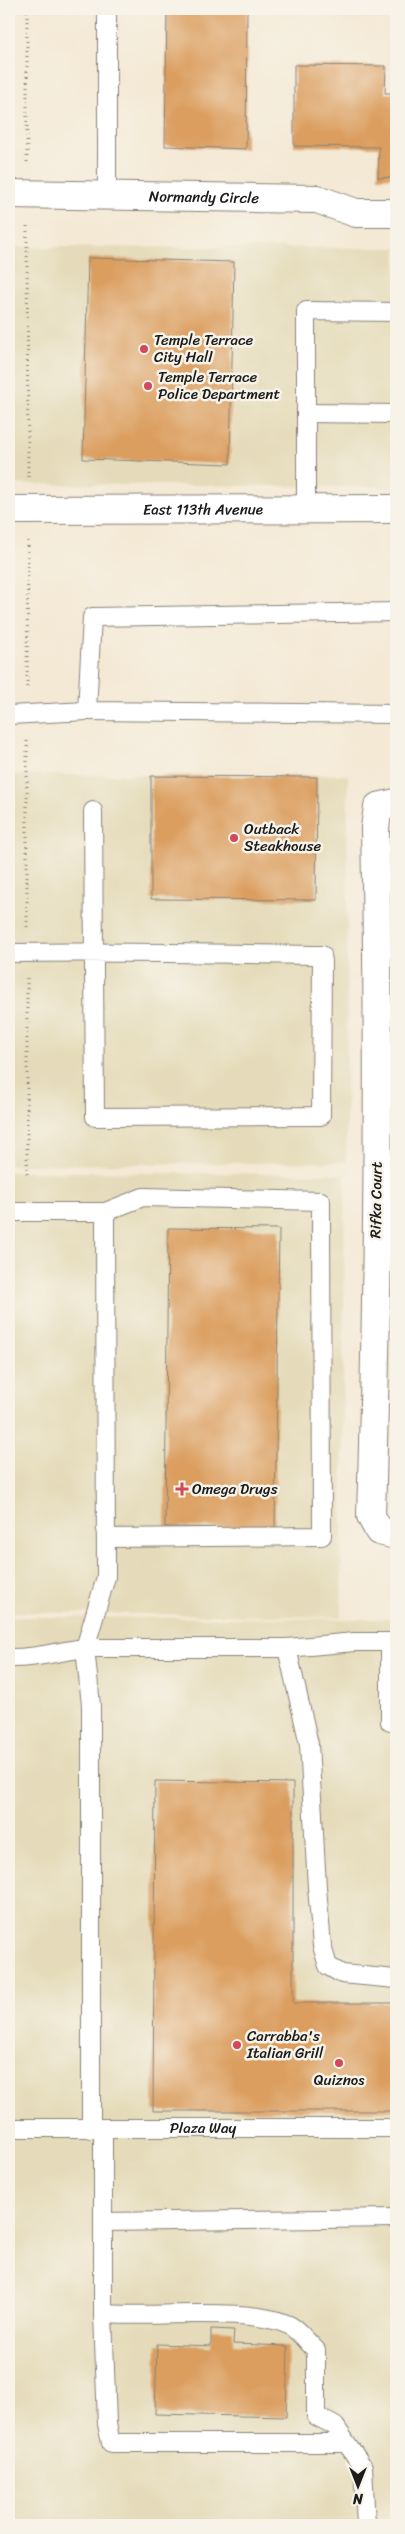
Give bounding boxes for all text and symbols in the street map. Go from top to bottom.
street label: Normandy Circle [149,183,260,211]
place label: Temple Terrace City Hall [154,327,254,370]
marker: Temple Terrace City Hall [138,343,150,355]
place label: Temple Terrace Police Department [158,364,280,407]
marker: Temple Terrace Police Department [142,380,154,392]
street label: East 113th Avenue [143,496,263,523]
place label: Outback Steakhouse [244,816,321,859]
marker: Outback Steakhouse [228,832,240,844]
street label: Rifka Court [362,1161,390,1239]
place label: Omega Drugs [192,1476,278,1502]
marker: Omega Drugs [176,1483,188,1495]
place label: Carrabba's Italian Grill [246,2023,324,2066]
marker: Carrabba's Italian Grill [231,2039,243,2051]
marker: Quiznos [333,2057,345,2069]
place label: Quiznos [314,2067,365,2093]
street label: Plaza Way [170,2115,237,2141]
north arrow [332,2462,382,2512]
text: N [353,2486,364,2511]

